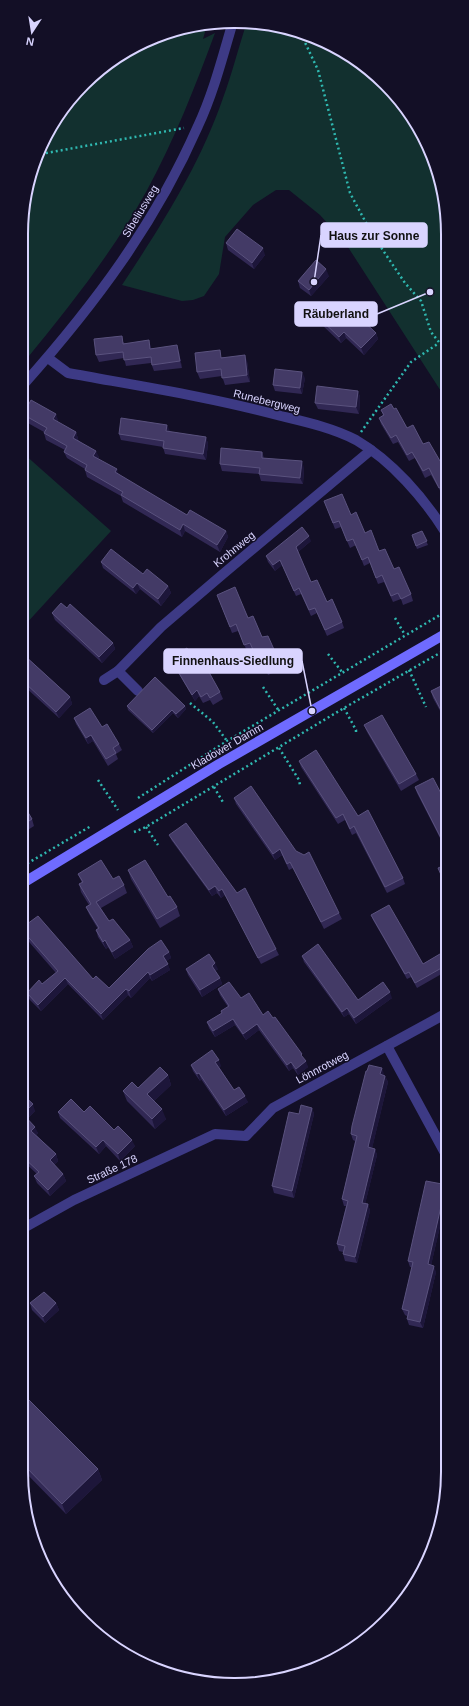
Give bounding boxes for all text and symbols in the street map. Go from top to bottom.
north arrow [12,12,52,52]
text: N [25,35,35,48]
street label: Sibeliusweg [120,183,160,239]
callout: Haus zur Sonne [321,223,427,247]
text: Haus zur Sonne [329,229,420,243]
callout: Räuberland [295,302,377,326]
text: Räuberland [303,307,369,321]
street label: Runebergweg [232,387,302,415]
street label: Krohnweg [211,529,257,569]
callout: Finnenhaus-Siedlung [164,649,302,673]
text: Finnenhaus-Siedlung [172,654,294,668]
street label: Kladower Damm [189,720,265,772]
street label: Lönnrotweg [294,1048,350,1086]
street label: Straße 178 [85,1152,139,1186]

